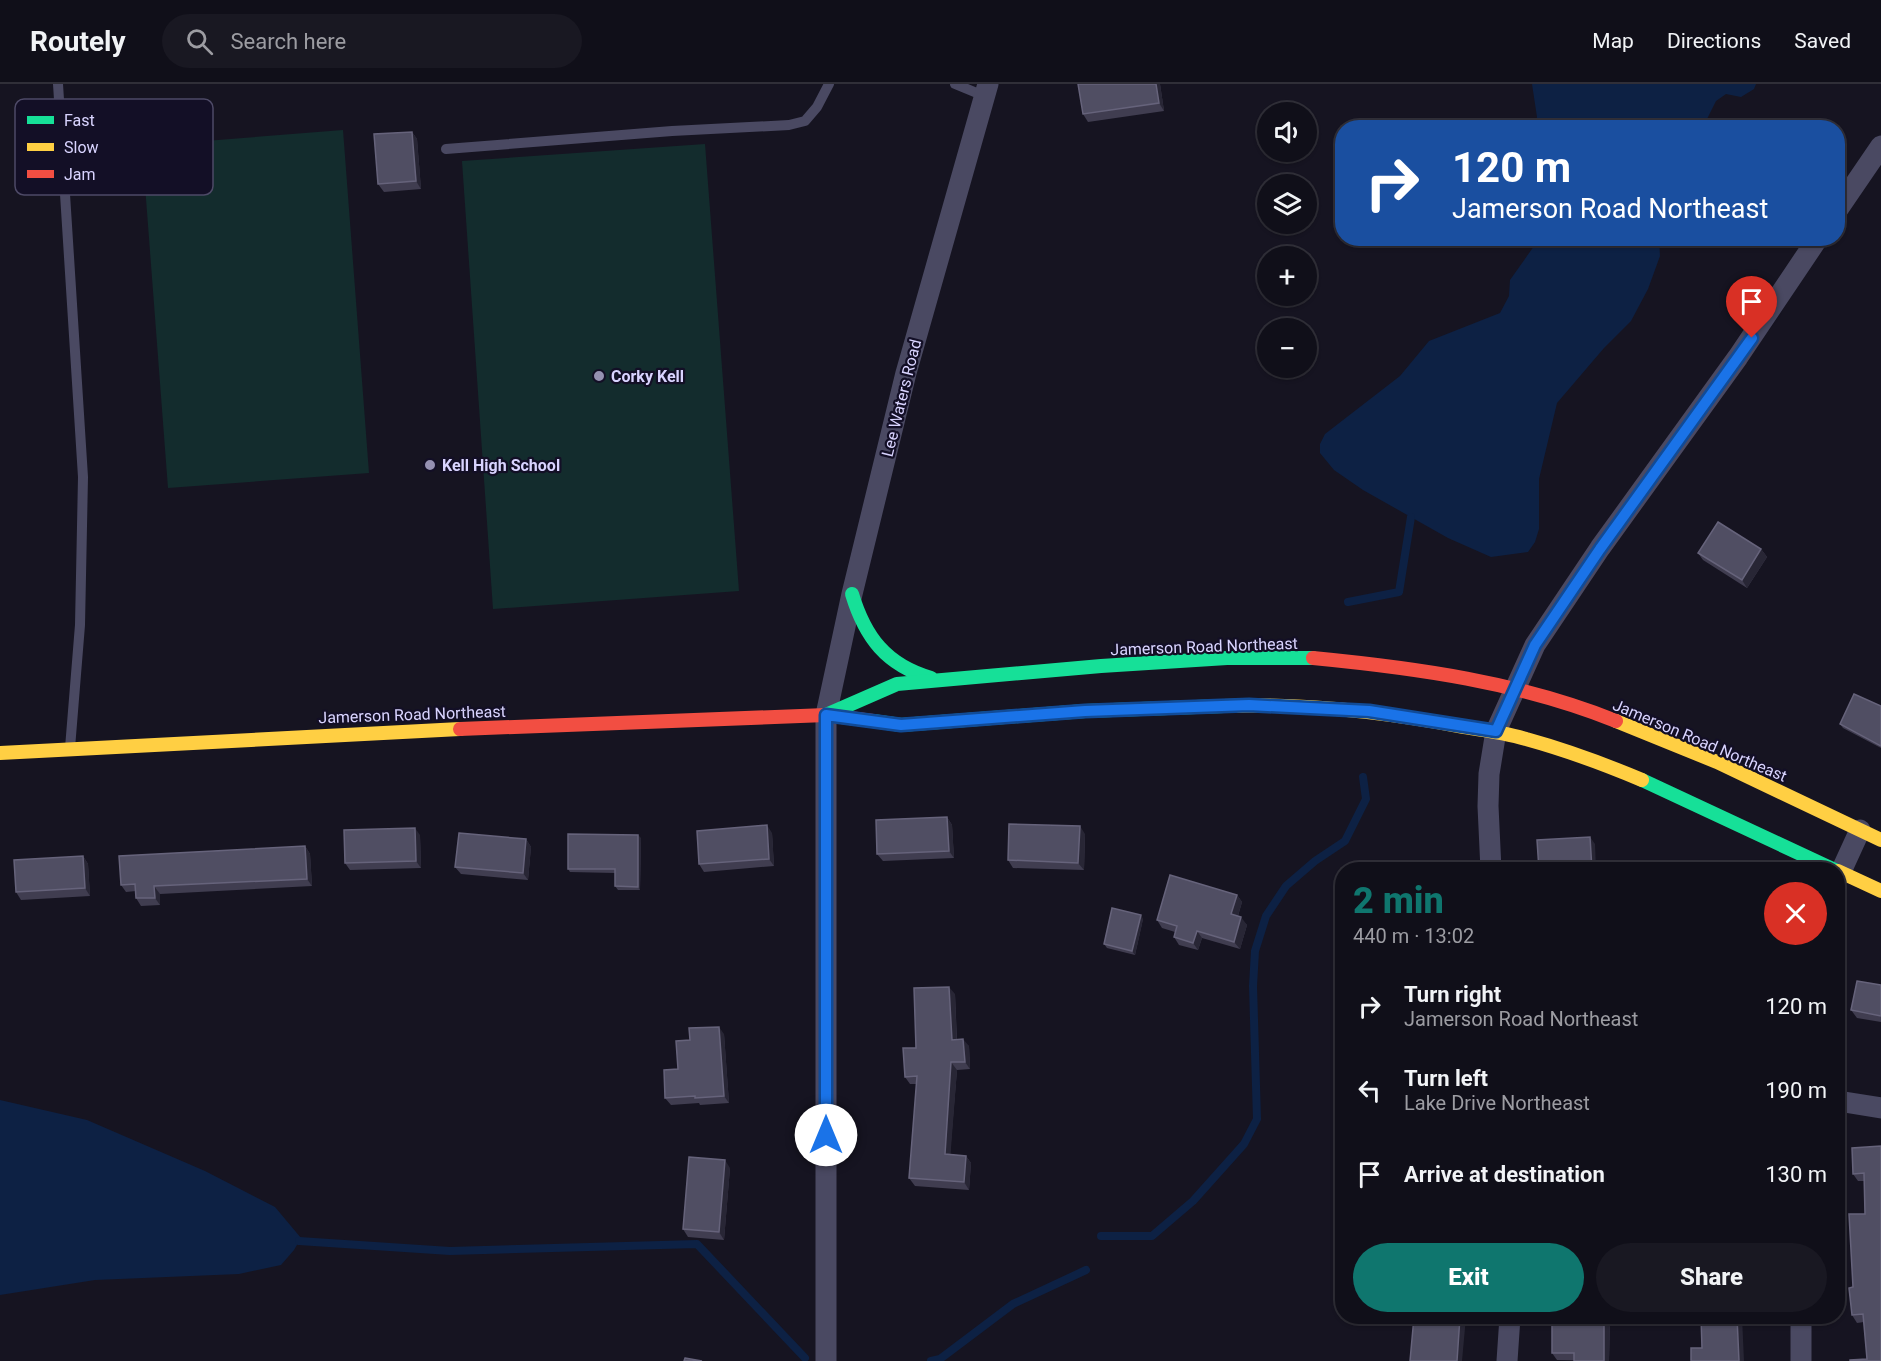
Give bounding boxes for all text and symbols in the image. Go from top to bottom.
search box [162,14,582,68]
text: Routely [30,25,126,58]
icon: search [183,25,216,58]
text: Search here [231,29,346,54]
text: Map [1592,29,1634,53]
text: Directions [1667,29,1761,53]
text: Saved [1794,29,1851,53]
legend [15,99,213,195]
map controls [1257,102,1317,378]
button: sound [1257,102,1317,162]
text: Fast [64,111,95,130]
text: Slow [64,138,99,157]
text: 120 m [1452,143,1571,192]
icon: right [1353,144,1431,222]
text: Jam [64,165,96,184]
button: layers [1257,174,1317,234]
text: Jamerson Road Northeast [1452,193,1768,225]
button: + [1257,246,1317,306]
pin [1726,276,1777,338]
icon: arrive [1735,285,1768,318]
button: − [1257,318,1317,378]
street label: Lee Waters Road [878,337,925,459]
place label: Corky Kell [611,367,684,386]
marker: Corky Kell [592,369,606,383]
place label: Kell High School [442,456,560,475]
marker: Kell High School [423,458,437,472]
street label: Jamerson Road Northeast [1110,634,1298,659]
street label: Jamerson Road Northeast [1610,695,1790,786]
street label: Jamerson Road Northeast [318,702,506,727]
text: 2 min [1353,880,1444,922]
button: close [1764,882,1827,945]
text: 440 m · 13:02 [1353,924,1474,948]
text: Turn right [1404,982,1501,1007]
icon: right [1353,990,1386,1023]
text: 120 m [1765,994,1827,1019]
text: Jamerson Road Northeast [1404,1007,1638,1031]
text: Turn left [1404,1066,1488,1091]
icon: left [1353,1074,1386,1107]
text: 190 m [1765,1078,1827,1103]
text: Lake Drive Northeast [1404,1091,1590,1115]
position arrow [794,1103,858,1167]
icon: arrive [1353,1158,1386,1191]
text: Arrive at destination [1404,1162,1605,1187]
text: 130 m [1765,1162,1827,1187]
button: Exit [1353,1243,1584,1312]
button: Share [1596,1243,1827,1312]

